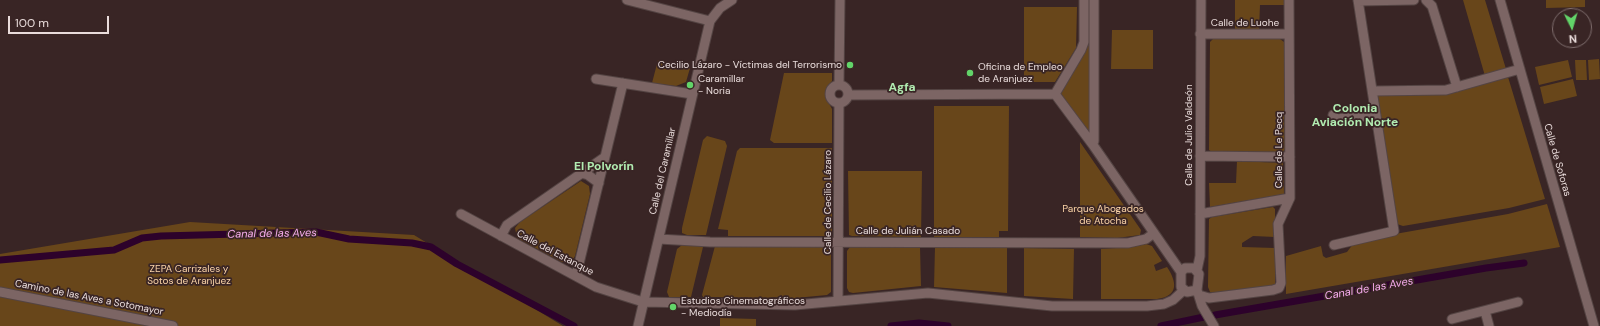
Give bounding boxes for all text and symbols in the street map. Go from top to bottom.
scale bar [10,8,111,34]
north arrow [1552,8,1592,48]
text: 100 m [15,15,49,31]
street label: Calle de Luohe [1211,17,1279,29]
text: N [1568,32,1578,46]
place label: Cecilio Lázaro - Víctimas del Terrorismo [658,59,842,71]
marker: Cecilio Lázaro - Víctimas del Terrorismo [845,60,855,70]
place label: Oficina de Empleo de Aranjuez [978,61,1063,84]
marker: Oficina de Empleo de Aranjuez [965,68,975,78]
place label: Caramillar - Noria [698,73,745,96]
marker: Caramillar - Noria [685,80,695,90]
district label: Agfa [889,81,915,95]
street label: Calle de Julio Valdeón [1183,84,1195,186]
district label: Colonia Aviación Norte [1312,102,1398,130]
street label: Calle de Le Pecq [1273,112,1285,188]
street label: Calle de Soforas [1541,122,1573,198]
street label: Calle del Caramillar [647,126,679,216]
street label: Calle de Cecilio Lázaro [822,150,834,254]
district label: El Polvorín [574,160,634,174]
park label: Parque Abogados de Atocha [1062,203,1144,226]
street label: Calle de Julián Casado [856,225,960,237]
water label: Canal de las Aves [227,227,317,241]
street label: Calle del Estanque [514,228,596,278]
park label: ZEPA Carrizales y Sotos de Aranjuez [147,263,231,286]
water label: Canal de las Aves [1324,275,1414,303]
street label: Camino de las Aves a Sotomayor [14,278,164,318]
place label: Estudios Cinematográficos - Mediodía [681,295,805,318]
marker: Estudios Cinematográficos - Mediodía [668,302,678,312]

